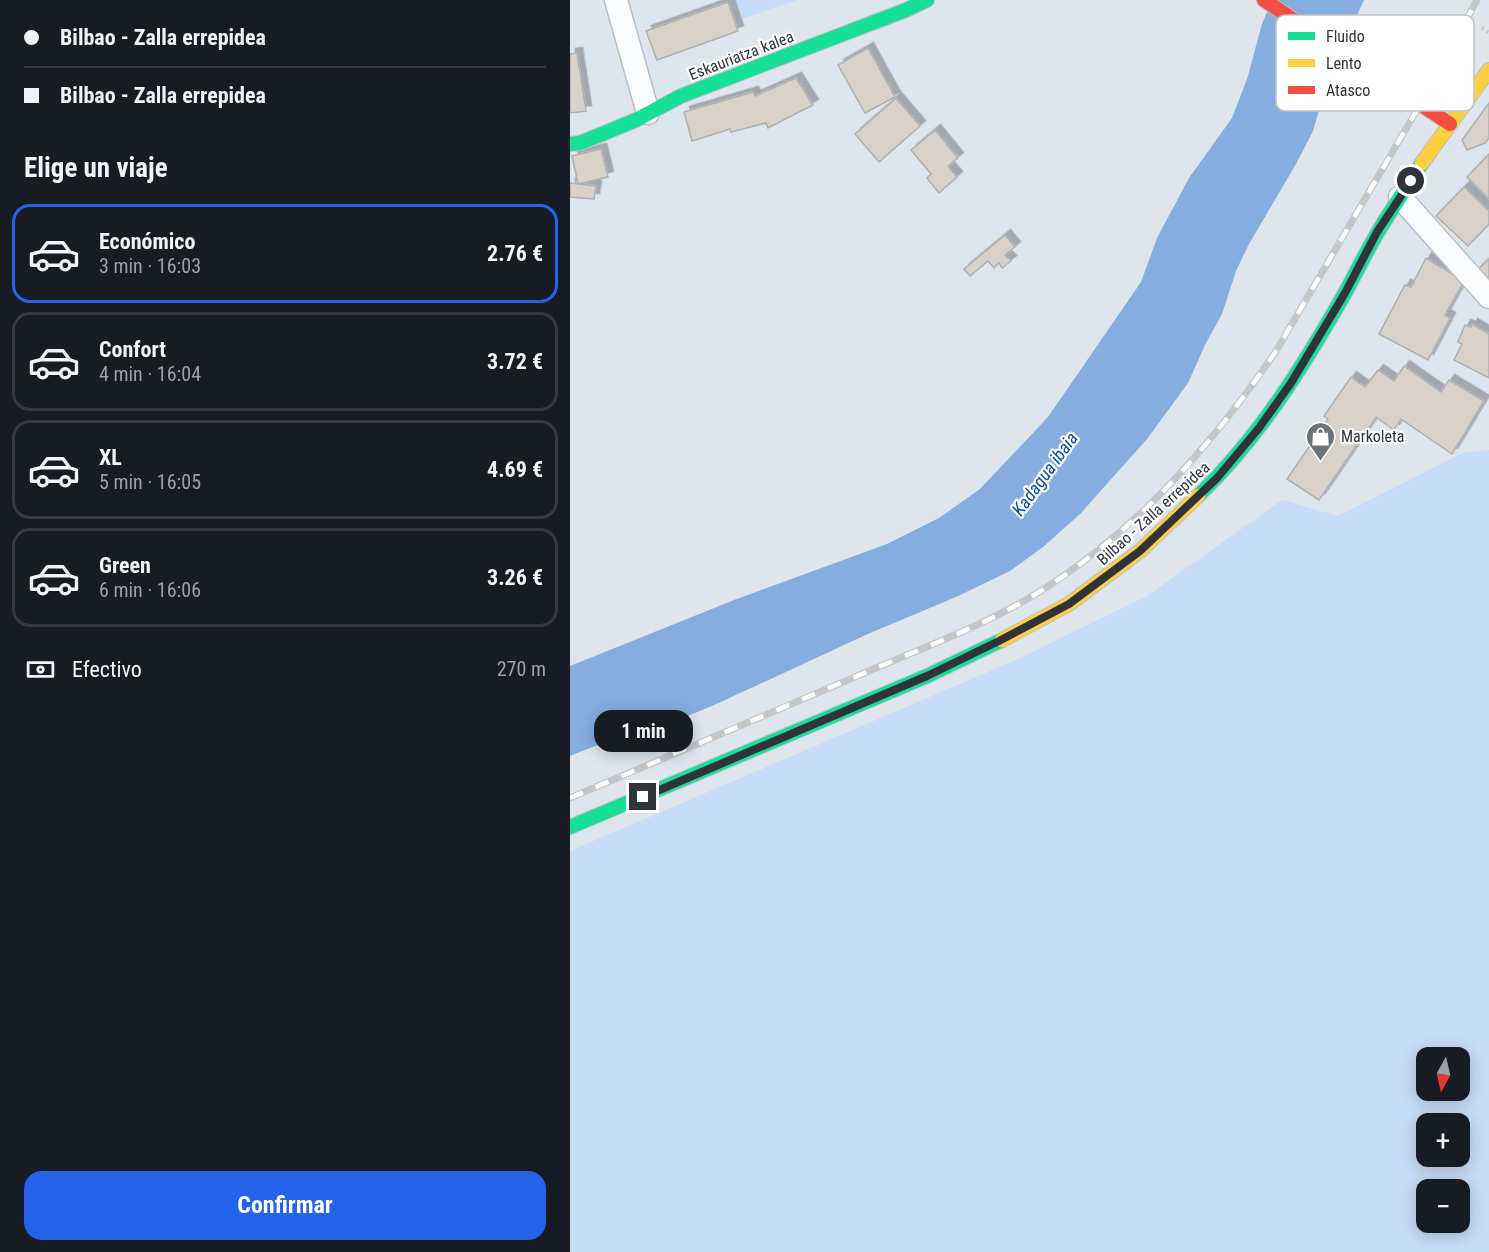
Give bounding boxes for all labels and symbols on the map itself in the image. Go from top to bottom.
legend [1276,15,1474,111]
street label: Eskauriatza kalea [686,27,796,84]
text: Fluido [1326,27,1365,46]
text: Lento [1326,54,1361,73]
text: Atasco [1326,81,1370,100]
route start [1397,167,1424,194]
shop icon: Markoleta [1304,420,1336,462]
place label: Markoleta [1341,427,1404,446]
water label: Kadagua ibaia [1007,428,1082,519]
street label: Bilbao - Zalla errepidea [1093,458,1214,569]
callout: 1 min [593,710,692,752]
route end [629,783,656,810]
north arrow [1416,1047,1470,1101]

